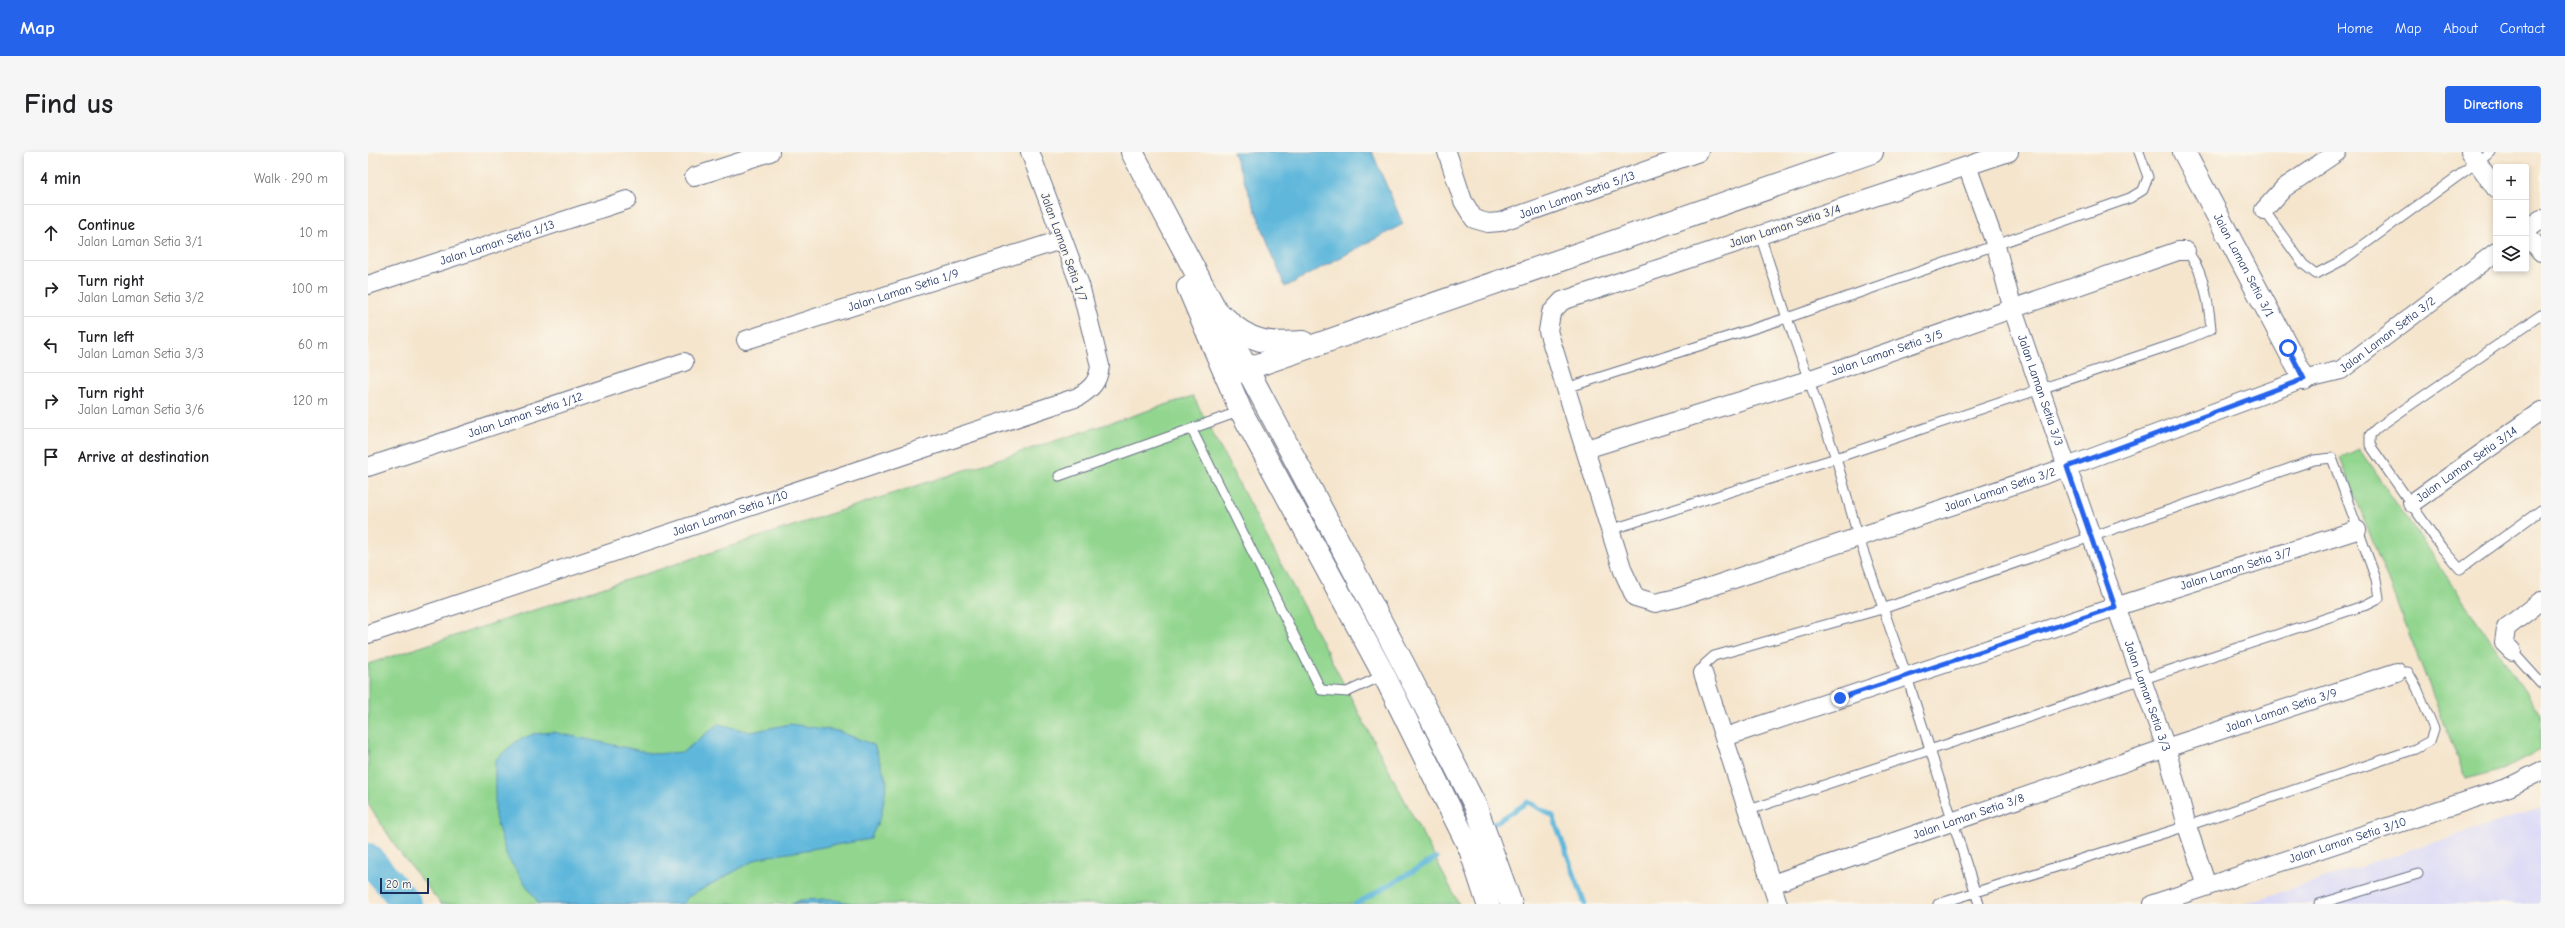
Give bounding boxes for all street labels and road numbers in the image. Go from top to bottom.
street label: Jalan Laman Setia 5/13 [1517,168,1637,222]
street label: Jalan Laman Setia 1/7 [1038,191,1090,304]
street label: Jalan Laman Setia 3/4 [1728,201,1843,251]
street label: Jalan Laman Setia 3/1 [2211,211,2277,320]
street label: Jalan Laman Setia 1/13 [438,217,556,268]
street label: Jalan Laman Setia 1/9 [846,266,960,314]
street label: Jalan Laman Setia 3/2 [2337,294,2438,375]
street label: Jalan Laman Setia 3/5 [1829,327,1944,378]
street label: Jalan Laman Setia 3/3 [2015,333,2066,447]
street label: Jalan Laman Setia 1/12 [466,389,585,440]
street label: Jalan Laman Setia 3/14 [2413,423,2520,505]
street label: Jalan Laman Setia 3/2 [1943,464,2058,515]
street label: Jalan Laman Setia 1/10 [671,487,790,539]
street label: Jalan Laman Setia 3/7 [2179,544,2294,593]
street label: Jalan Laman Setia 3/3 [2122,639,2174,753]
street label: Jalan Laman Setia 3/9 [2224,685,2339,735]
street label: Jalan Laman Setia 3/8 [1911,791,2026,842]
street label: Jalan Laman Setia 3/10 [2287,814,2408,866]

